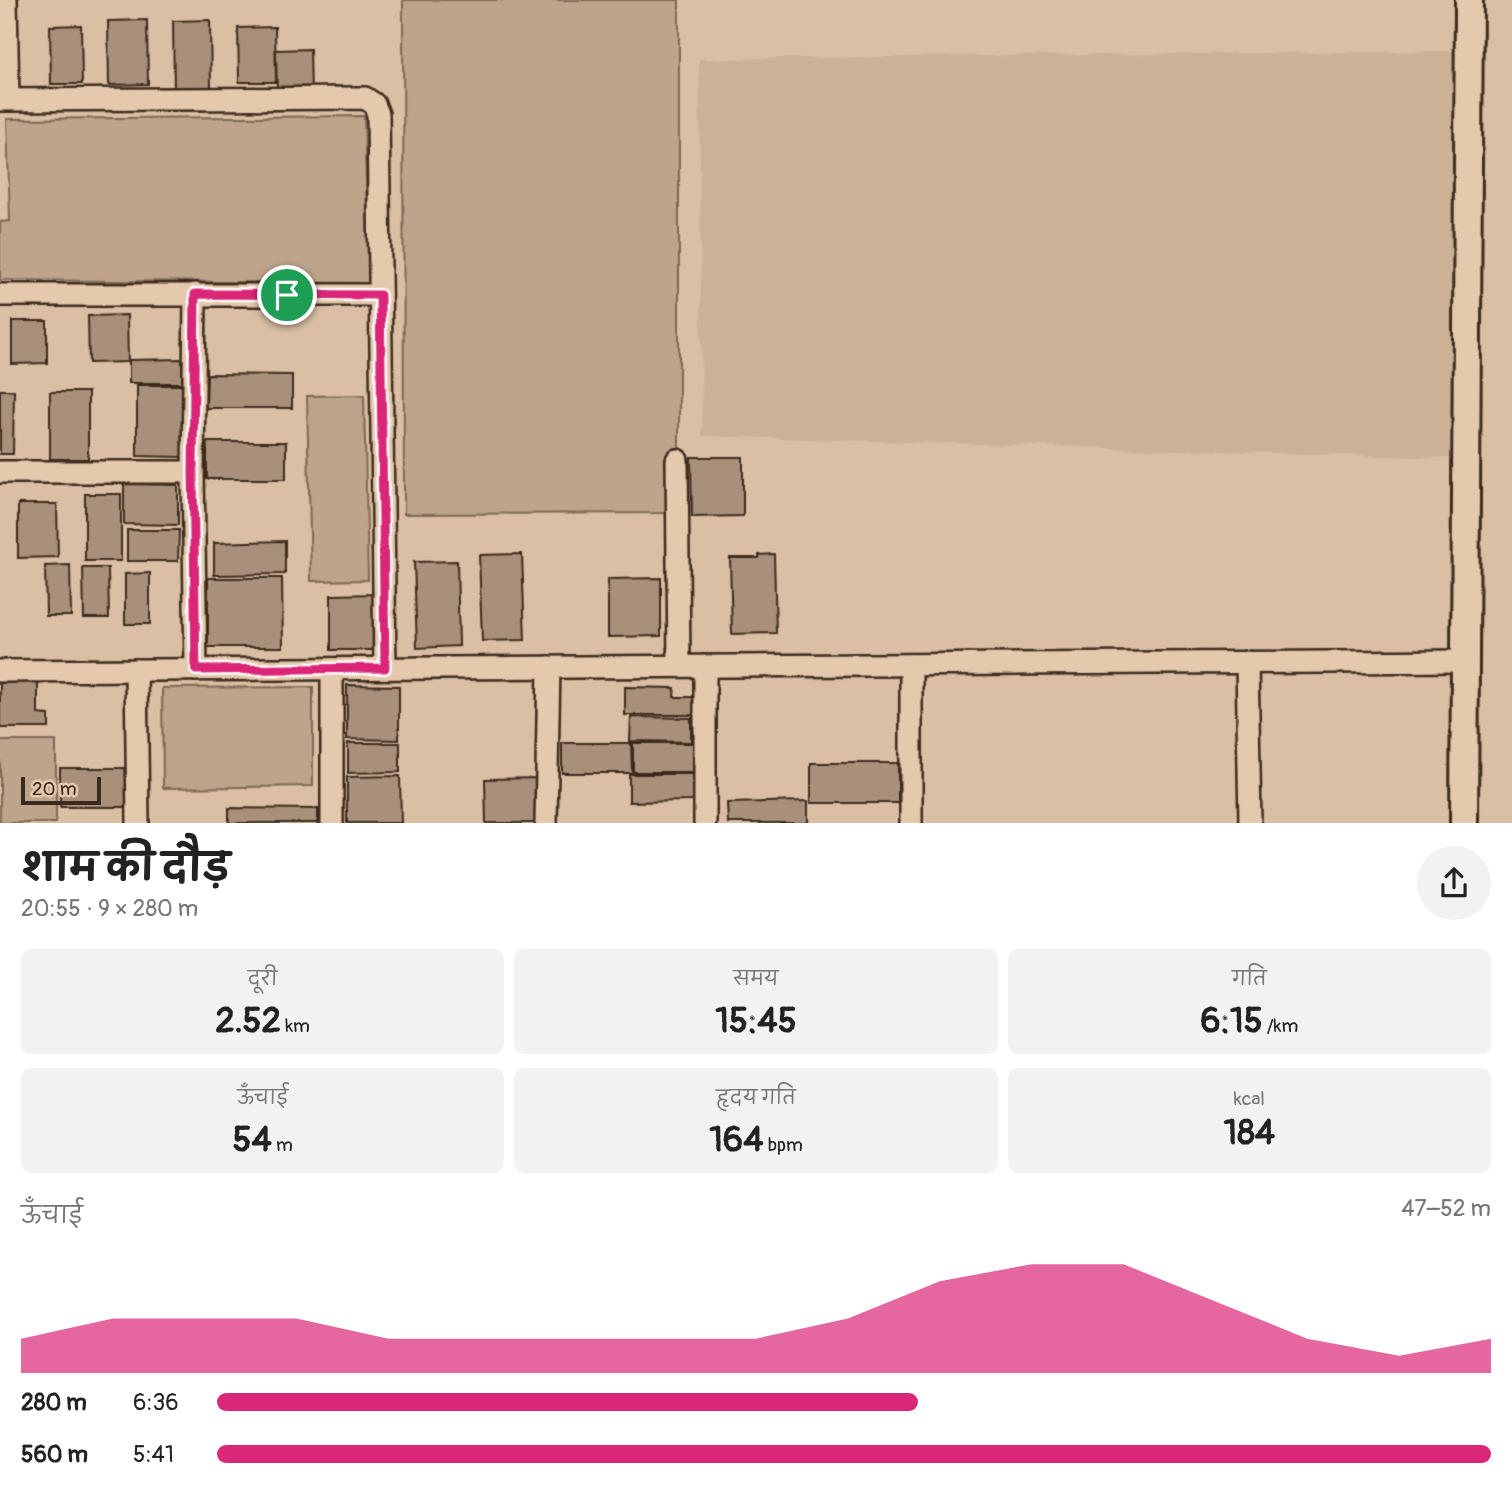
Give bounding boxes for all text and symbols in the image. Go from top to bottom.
pin [257,265,317,325]
icon: arrive [268,276,306,314]
scale bar [21,774,102,806]
text: 20 m [32,777,77,801]
text: शाम की दौड़ [21,844,230,892]
button: share [1417,846,1491,920]
text: 20:55 · 9 × 280 m [21,894,198,923]
text: दूरी [248,967,278,991]
text: समय [733,967,779,991]
text: गति [1232,967,1267,991]
text: 2.52 [215,999,281,1043]
text: 15:45 [715,999,797,1043]
text: 6:15 [1200,999,1263,1043]
text: km [281,1014,310,1038]
text: /km [1263,1014,1298,1038]
text: ऊँचाई [237,1086,288,1110]
text: हृदय गति [716,1086,796,1110]
text: kcal [1234,1087,1265,1111]
text: 184 [1224,1111,1275,1155]
text: 54 [233,1118,272,1162]
text: 164 [709,1118,764,1162]
text: m [272,1133,293,1157]
text: bpm [764,1133,803,1157]
text: 47–52 m [1401,1194,1491,1223]
text: ऊँचाई [21,1201,83,1230]
text: 280 m [21,1388,87,1417]
text: 6:36 [133,1388,179,1417]
text: 560 m [21,1440,88,1469]
text: 5:41 [133,1440,174,1469]

